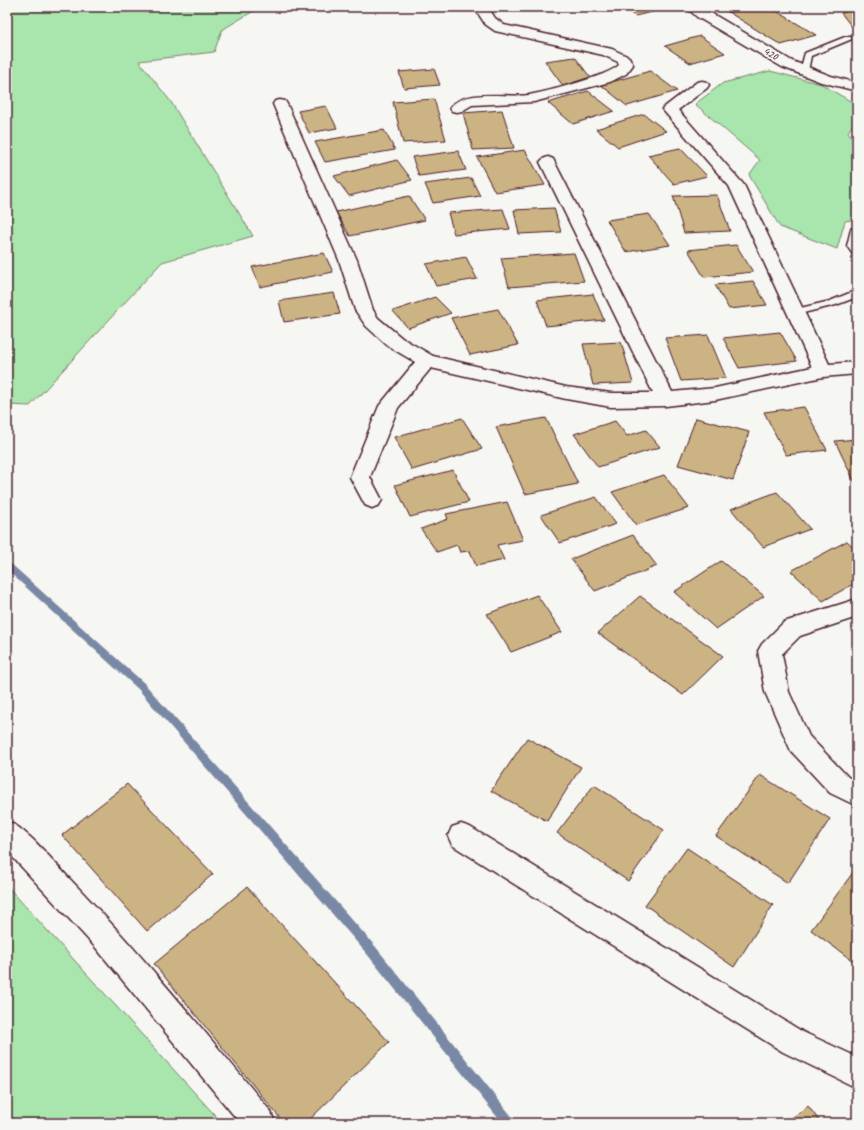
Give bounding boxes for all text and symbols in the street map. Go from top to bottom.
street label: 420 [761,45,782,65]

